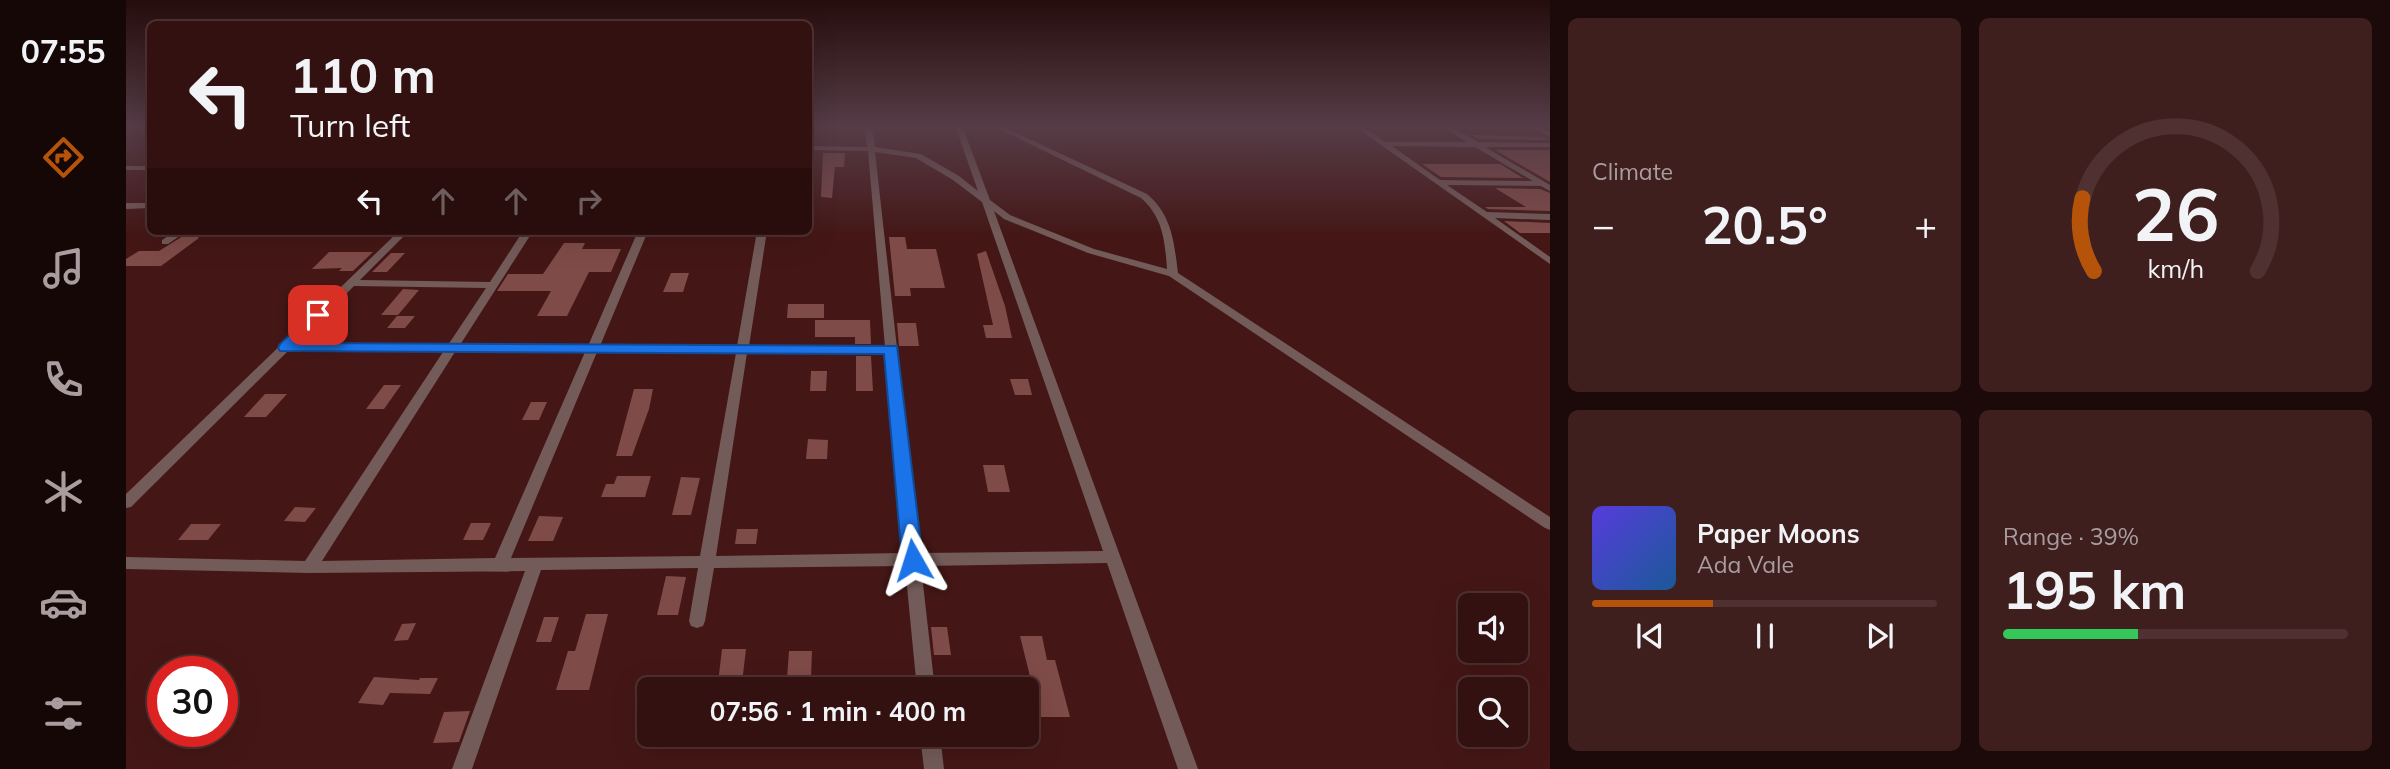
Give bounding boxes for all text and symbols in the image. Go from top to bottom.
text: 07:55 [21,31,105,71]
text: 110 m [290,44,436,105]
icon: left [175,49,266,140]
text: Turn left [290,105,410,145]
icon: directions [39,133,88,182]
text: Climate [1592,157,1673,186]
text: 26 [2132,168,2219,259]
icon: left [351,182,389,220]
icon: ahead [424,182,462,220]
icon: ahead [497,182,535,220]
icon: right [570,182,608,220]
text: 20.5° [1701,192,1828,257]
text: − [1592,201,1615,249]
text: + [1914,201,1937,249]
icon: music [39,244,88,293]
text: km/h [2147,253,2204,284]
pin [288,285,348,345]
icon: arrive [299,296,337,334]
icon: phone [39,355,88,404]
icon: climate [39,467,88,516]
text: Paper Moons [1697,517,1860,550]
text: Range · 39% [2003,522,2139,551]
position arrow [876,523,950,597]
text: Ada Vale [1697,550,1794,579]
text: 195 km [2003,557,2186,622]
icon: car [39,578,88,627]
map controls [1458,593,1528,747]
button: sound [1458,593,1528,663]
icon: previous [1631,617,1669,655]
icon: pause [1746,617,1784,655]
icon: next [1861,617,1899,655]
speed limit sign: 30 [147,656,238,747]
button: search [1458,677,1528,747]
icon: filters [39,689,88,738]
text: 07:56 · 1 min · 400 m [710,695,966,728]

